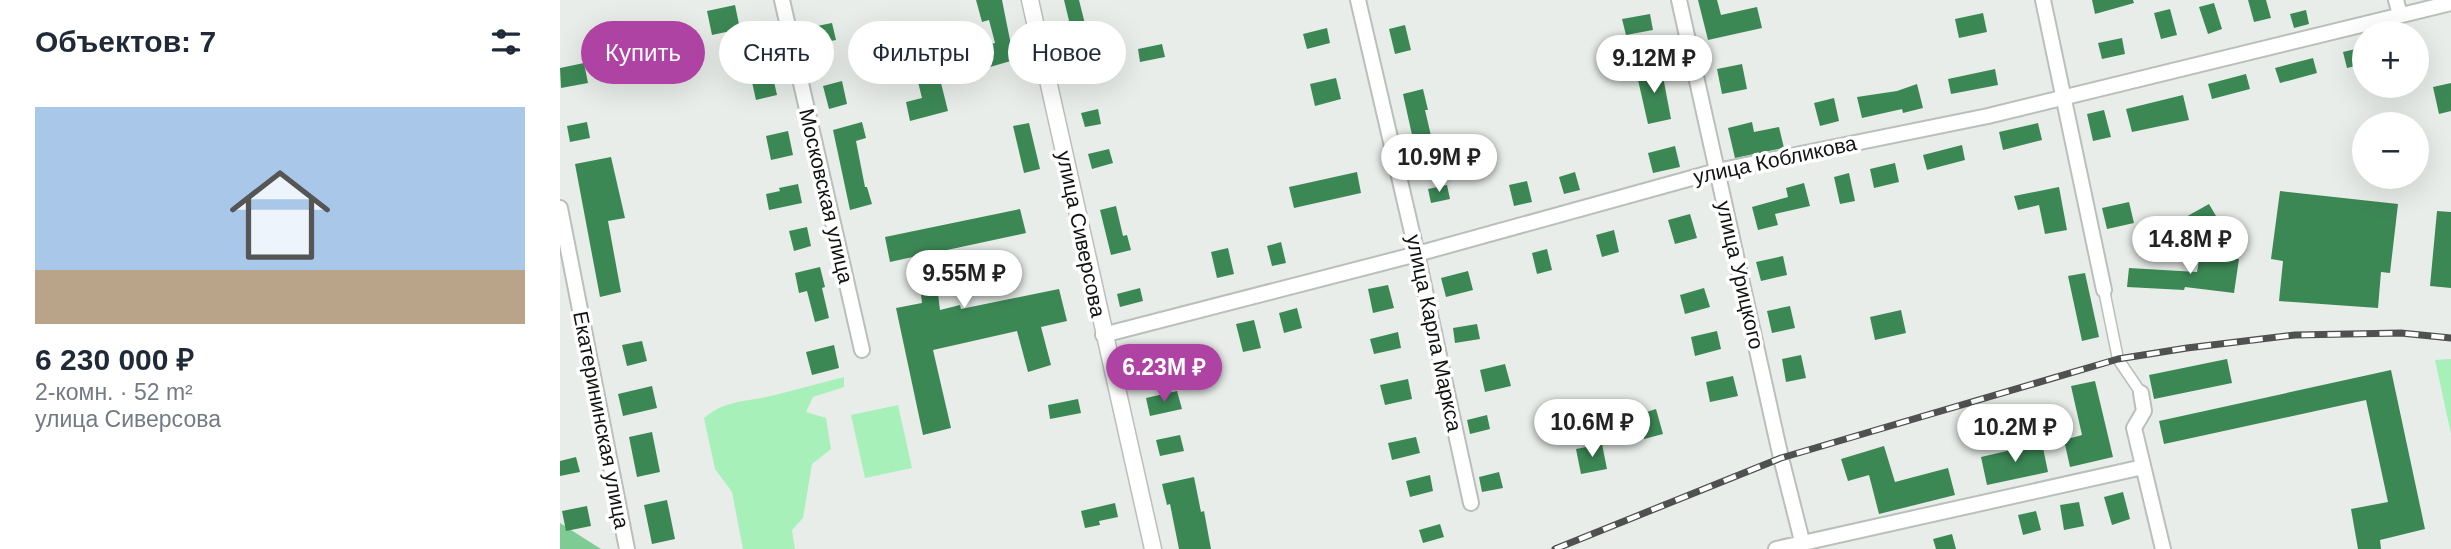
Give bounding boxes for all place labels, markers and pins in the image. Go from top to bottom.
pin: 9.12M ₽ [1589,36,1719,95]
pin: 10.9M ₽ [1374,134,1504,194]
pin: 14.8M ₽ [2125,216,2255,276]
pin: 9.55M ₽ [899,250,1029,310]
pin: 6.23M ₽ [1099,344,1229,404]
pin: 10.6M ₽ [1527,400,1657,459]
pin: 10.2M ₽ [1950,405,2080,464]

